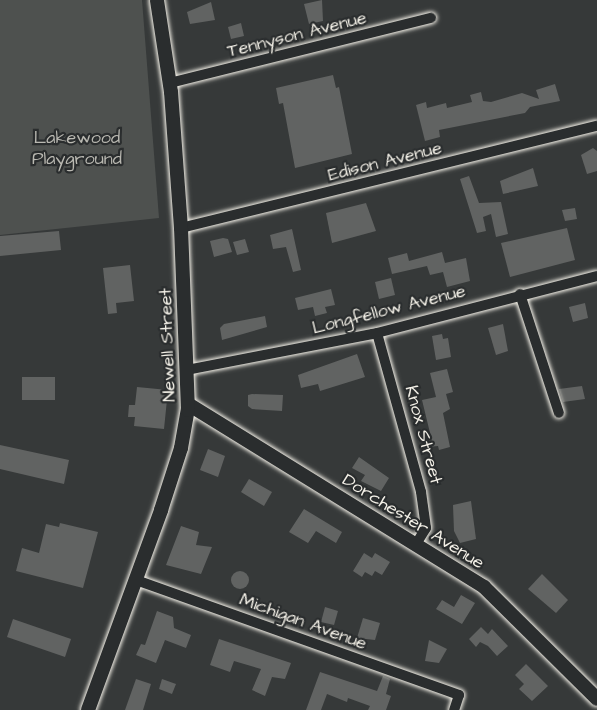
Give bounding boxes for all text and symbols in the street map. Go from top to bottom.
street label: Tennyson Avenue [225,7,369,63]
park label: Lakewood Playground [32,128,122,170]
street label: Edison Avenue [326,137,444,187]
street label: Longfellow Avenue [310,280,468,340]
street label: Newell Street [155,288,181,402]
street label: Knox Street [399,383,447,487]
street label: Dorchester Avenue [338,470,488,574]
street label: Michigan Avenue [236,589,370,655]

